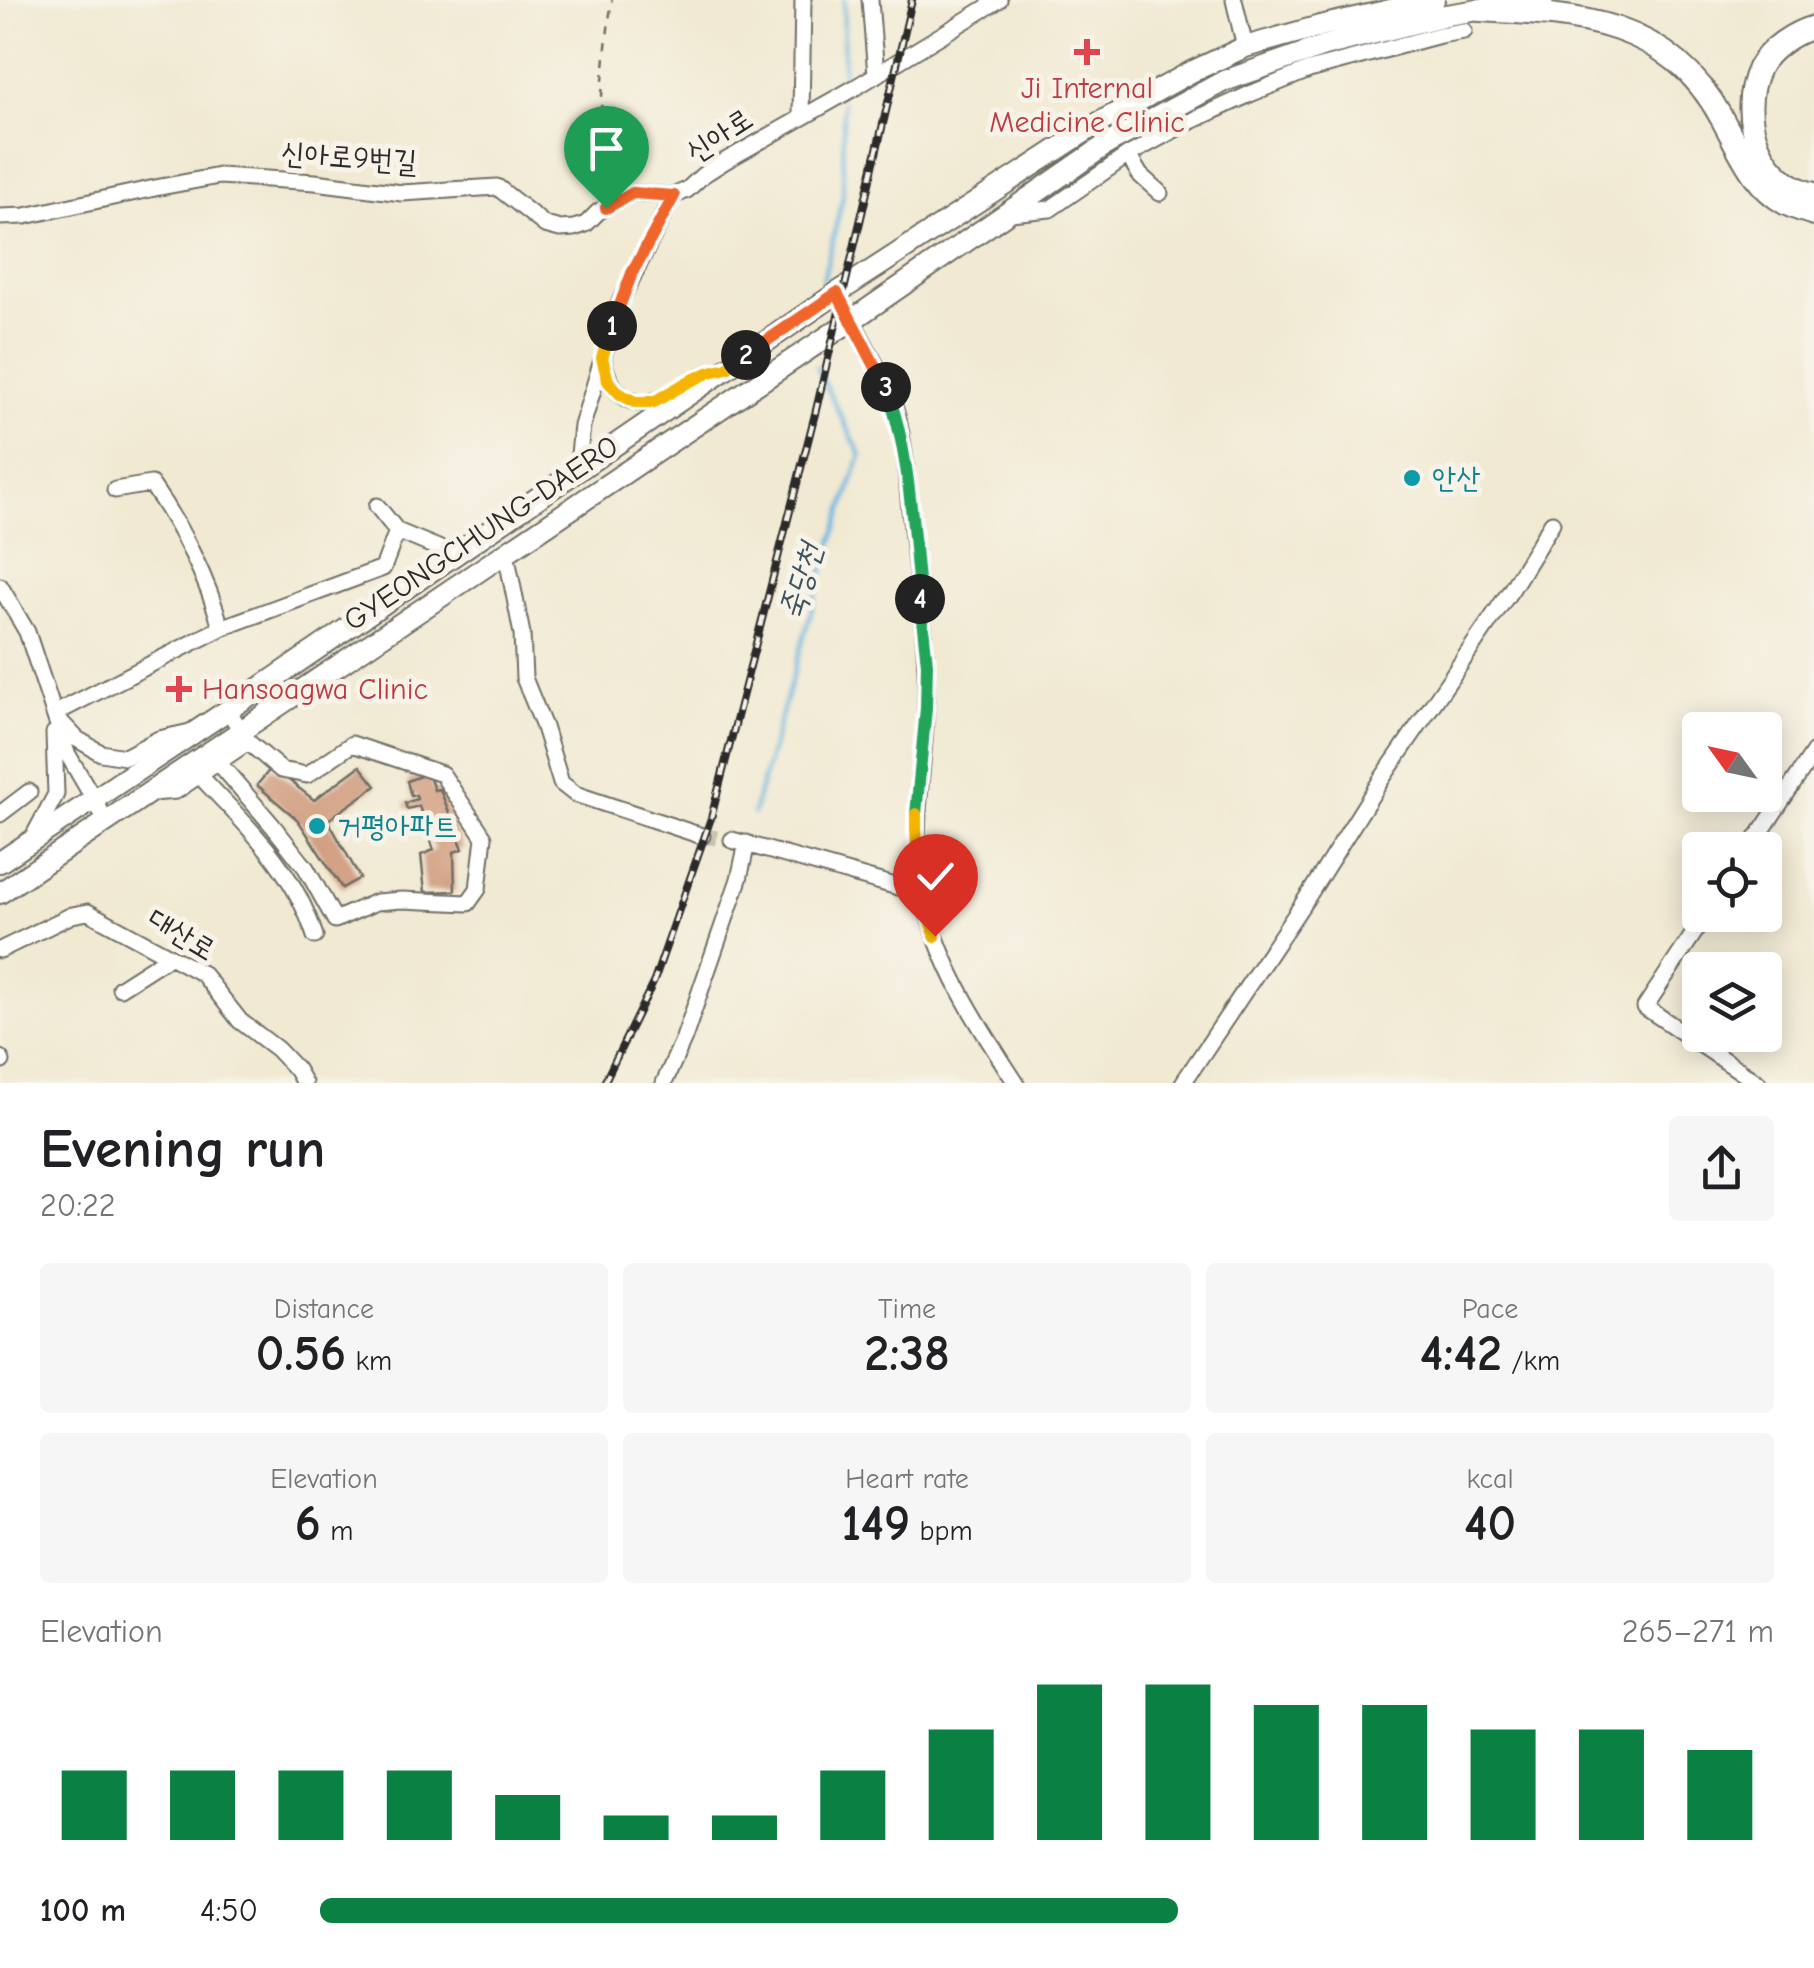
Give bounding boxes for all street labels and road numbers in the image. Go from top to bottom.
street label: 신아로 [679,101,759,170]
street label: 신아로9번길 [280,135,418,180]
street label: GYEONGCHUNG-DAERO [338,429,625,638]
street label: 대산로 [142,901,222,968]

